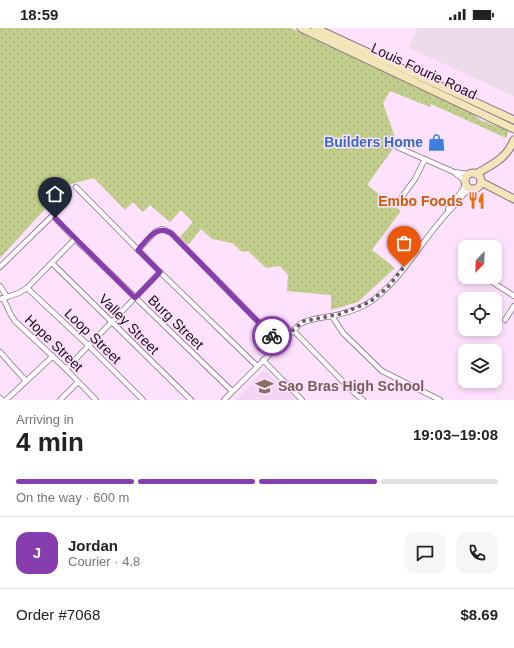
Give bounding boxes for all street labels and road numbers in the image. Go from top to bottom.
street label: Louis Fourie Road [369,40,479,102]
street label: Valley Street [96,291,162,357]
street label: Burg Street [145,292,207,352]
street label: Loop Street [61,305,125,367]
street label: Hope Street [22,311,87,375]

